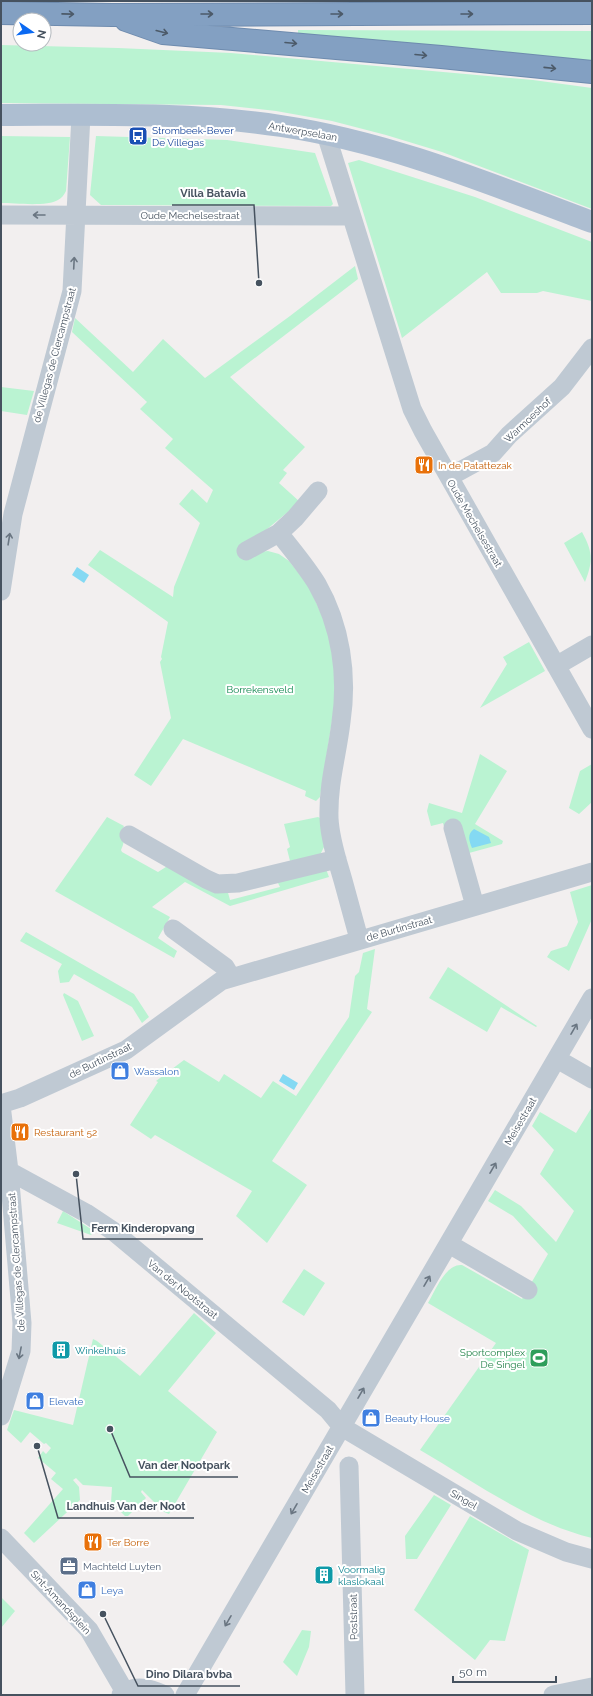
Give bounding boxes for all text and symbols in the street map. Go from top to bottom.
one-way arrow [61,10,74,18]
one-way arrow [200,10,213,18]
one-way arrow [330,10,343,18]
one-way arrow [460,10,473,18]
north arrow [12,12,52,52]
one-way arrow [155,28,168,36]
text: N [34,29,49,40]
one-way arrow [284,39,297,47]
one-way arrow [414,51,427,58]
one-way arrow [543,64,556,72]
street label: Antwerpselaan [268,120,338,143]
bus stop icon: Strombeek-Bever De Villegas [127,125,149,147]
place label: Strombeek-Bever De Villegas [152,125,234,148]
callout: Villa Batavia [172,182,254,205]
text: Villa Batavia [180,187,246,200]
street label: Oude Mechelsestraat [140,210,240,221]
one-way arrow [33,211,46,219]
one-way arrow [71,257,78,270]
street label: de Villegas de Clercampstraat [31,286,78,424]
street label: Warmoeshof [502,396,553,445]
restaurant icon: In de Patattezak [413,454,435,476]
place label: In de Patattezak [438,460,513,471]
street label: Oude Mechelsestraat [445,478,504,569]
one-way arrow [5,533,13,546]
park label: Borrekensveld [227,684,293,695]
street label: de Burtinstraat [365,914,434,943]
one-way arrow [571,1023,579,1035]
street label: de Burtinstraat [67,1040,134,1080]
shop icon: Wassalon [109,1060,131,1082]
place label: Wassalon [134,1066,179,1077]
street label: Meisestraat [502,1095,539,1147]
restaurant icon: Restaurant 52 [9,1121,31,1143]
place label: Restaurant 52 [34,1127,97,1138]
one-way arrow [489,1163,497,1175]
street label: de Villegas de Clercampstraat [6,1192,27,1332]
callout: Ferm Kinderopvang [83,1216,203,1239]
text: Ferm Kinderopvang [91,1222,195,1235]
street label: Van der Nootstraat [146,1258,220,1321]
one-way arrow [424,1275,432,1287]
building icon: Winkelhuis [50,1339,72,1361]
place label: Winkelhuis [75,1345,126,1356]
one-way arrow [15,1346,23,1359]
place label: Sportcomplex De Singel [460,1347,525,1370]
sports icon: Sportcomplex De Singel [528,1347,550,1369]
one-way arrow [358,1387,366,1399]
shop icon: Elevate [24,1390,46,1412]
place label: Elevate [49,1396,83,1407]
shop icon: Beauty House [360,1407,382,1429]
place label: Beauty House [385,1413,450,1424]
street label: Meisestraat [299,1443,336,1495]
callout: Van der Nootpark [130,1454,238,1477]
text: Van der Nootpark [138,1459,231,1472]
street label: Singel [449,1487,479,1512]
callout: Landhuis Van der Noot [58,1495,194,1518]
text: Landhuis Van der Noot [67,1500,186,1513]
one-way arrow [289,1502,297,1514]
restaurant icon: Ter Borre [82,1531,104,1553]
place label: Ter Borre [107,1537,149,1548]
office icon: Machteld Luyten [58,1555,80,1577]
place label: Machteld Luyten [83,1561,161,1572]
building icon: Voormalig klaslokaal [313,1564,335,1586]
place label: Voormalig klaslokaal [338,1564,385,1587]
street label: Sint-Amandsplein [28,1568,93,1636]
shop icon: Leya [76,1579,98,1601]
place label: Leya [101,1585,123,1596]
street label: Poststraat [348,1593,359,1640]
one-way arrow [224,1615,232,1627]
scale bar [453,1658,556,1684]
callout: Dino Dilara bvba [138,1663,240,1686]
text: 50 m [459,1665,487,1679]
text: Dino Dilara bvba [146,1668,232,1681]

